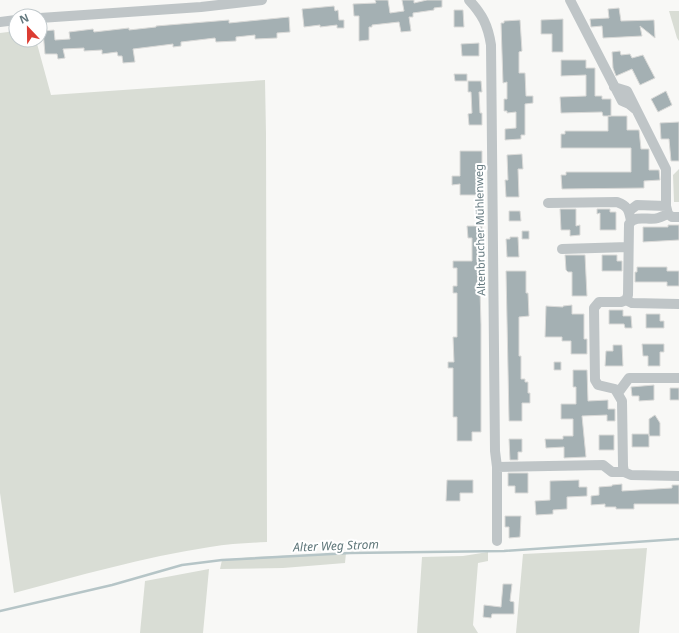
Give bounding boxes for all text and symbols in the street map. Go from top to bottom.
north arrow [8,8,48,48]
text: N [17,10,31,27]
street label: Altenbrucher Mühlenweg [471,164,488,296]
water label: Alter Weg Strom [292,536,379,556]

